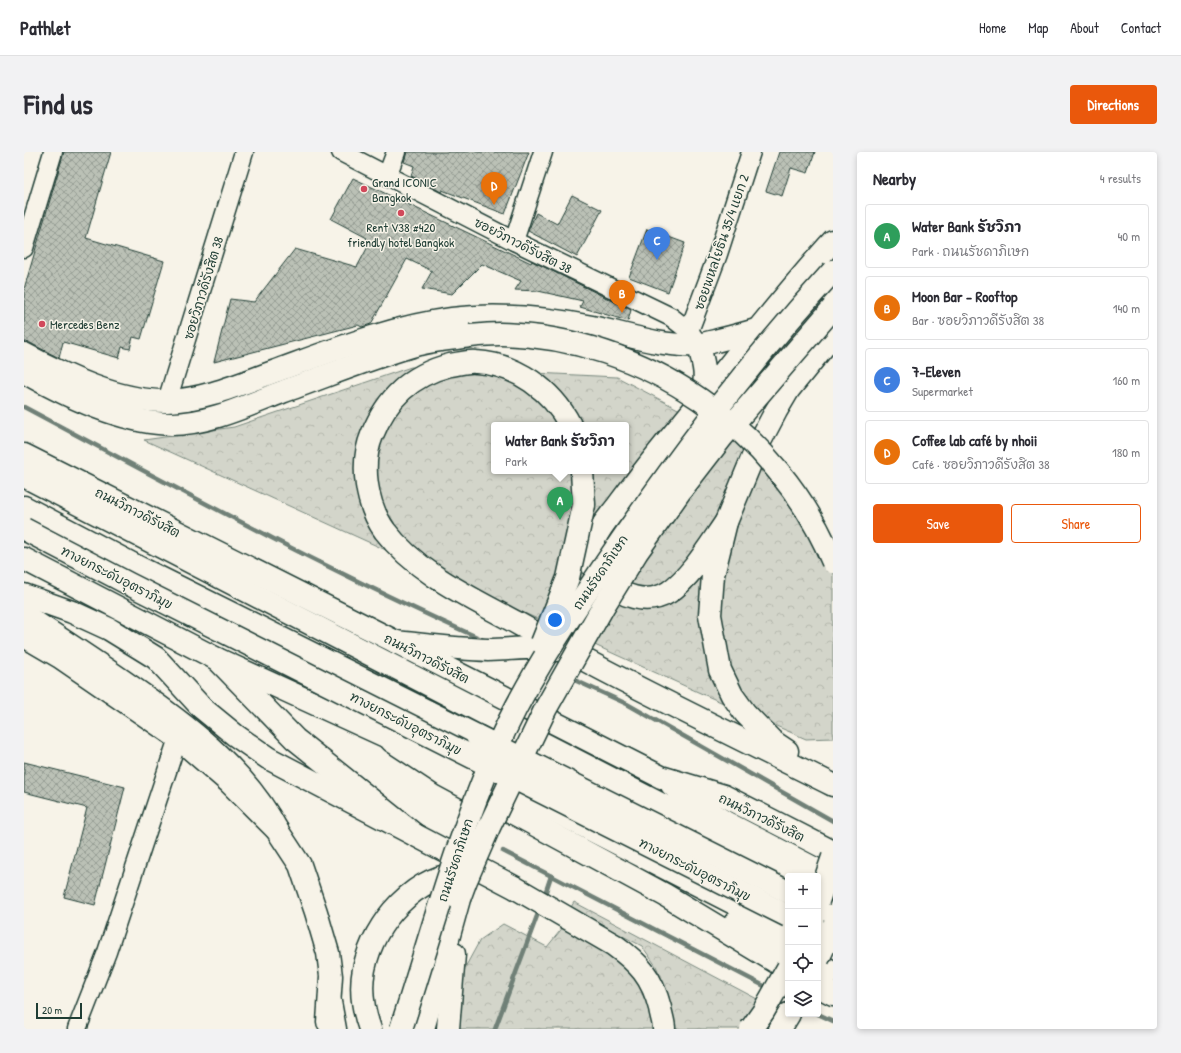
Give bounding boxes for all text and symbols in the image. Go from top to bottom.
text: Pathlet [20,15,70,41]
text: Home [979,18,1006,37]
text: Map [1028,18,1048,37]
text: About [1070,18,1099,37]
text: Contact [1121,18,1161,37]
text: Find us [24,85,93,123]
button: Directions [1070,85,1157,124]
text: Nearby [873,167,916,190]
text: 4 results [1100,169,1141,187]
pin: D [481,172,507,205]
street label: ซอยพหลโยธิน 35/4 แยก 2 [689,172,753,312]
place label: Grand ICONIC Bangkok [372,173,437,206]
marker: Grand ICONIC Bangkok [359,184,369,194]
marker: Rent V38 #420 friendly hotel Bangkok [396,208,406,218]
street label: ซอยวิภาวดีรังสิต 38 [471,213,575,277]
text: Water Bank รัชวิภา [912,216,1021,237]
place label: Rent V38 #420 friendly hotel Bangkok [348,218,455,251]
pin: C [644,227,670,260]
text: A [884,227,890,245]
text: 40 m [1117,227,1140,245]
street label: ซอยวิภาวดีรังสิต 38 [179,234,227,342]
text: Park · ถนนรัชดาภิเษก [912,242,1029,260]
pin: B [609,280,635,313]
text: Moon Bar - Rooftop [912,286,1017,307]
text: B [884,299,890,317]
text: 140 m [1113,299,1140,317]
text: Bar · ซอยวิภาวดีรังสิต 38 [912,311,1044,329]
place label: Mercedes Benz [50,315,120,333]
marker: Mercedes Benz [37,319,47,329]
text: 7-Eleven [912,361,961,382]
text: C [883,371,891,389]
text: 160 m [1112,371,1140,389]
text: Supermarket [912,382,973,400]
popup [491,422,629,474]
text: Water Bank รัชวิภา [505,430,615,451]
text: Coffee lab café by nhoii [912,430,1037,451]
text: D [884,443,890,461]
text: 180 m [1112,443,1140,461]
text: Park [505,452,527,470]
text: Café · ซอยวิภาวดีรังสิต 38 [912,455,1050,473]
street label: ถนนวิภาวดีรังสิต [92,483,184,541]
pin: A [547,487,573,520]
button: Save [873,504,1003,543]
button: Share [1011,504,1141,543]
street label: ถนนรัชดาภิเษก [568,531,632,613]
street label: ทางยกระดับอุตราภิมุข [57,541,176,614]
your location [545,610,565,630]
street label: ถนนวิภาวดีรังสิต [381,629,473,687]
street label: ทางยกระดับอุตราภิมุข [346,687,465,760]
street label: ถนนวิภาวดีรังสิต [716,788,808,846]
street label: ถนนรัชดาภิเษก [433,816,477,904]
street label: ทางยกระดับอุตราภิมุข [635,833,754,906]
map controls [785,873,821,1017]
button: + [785,873,821,909]
button: − [785,909,821,945]
button: locate [785,945,821,981]
button: layers [785,981,821,1017]
scale bar [36,1001,82,1020]
text: 20 m [42,1003,62,1017]

